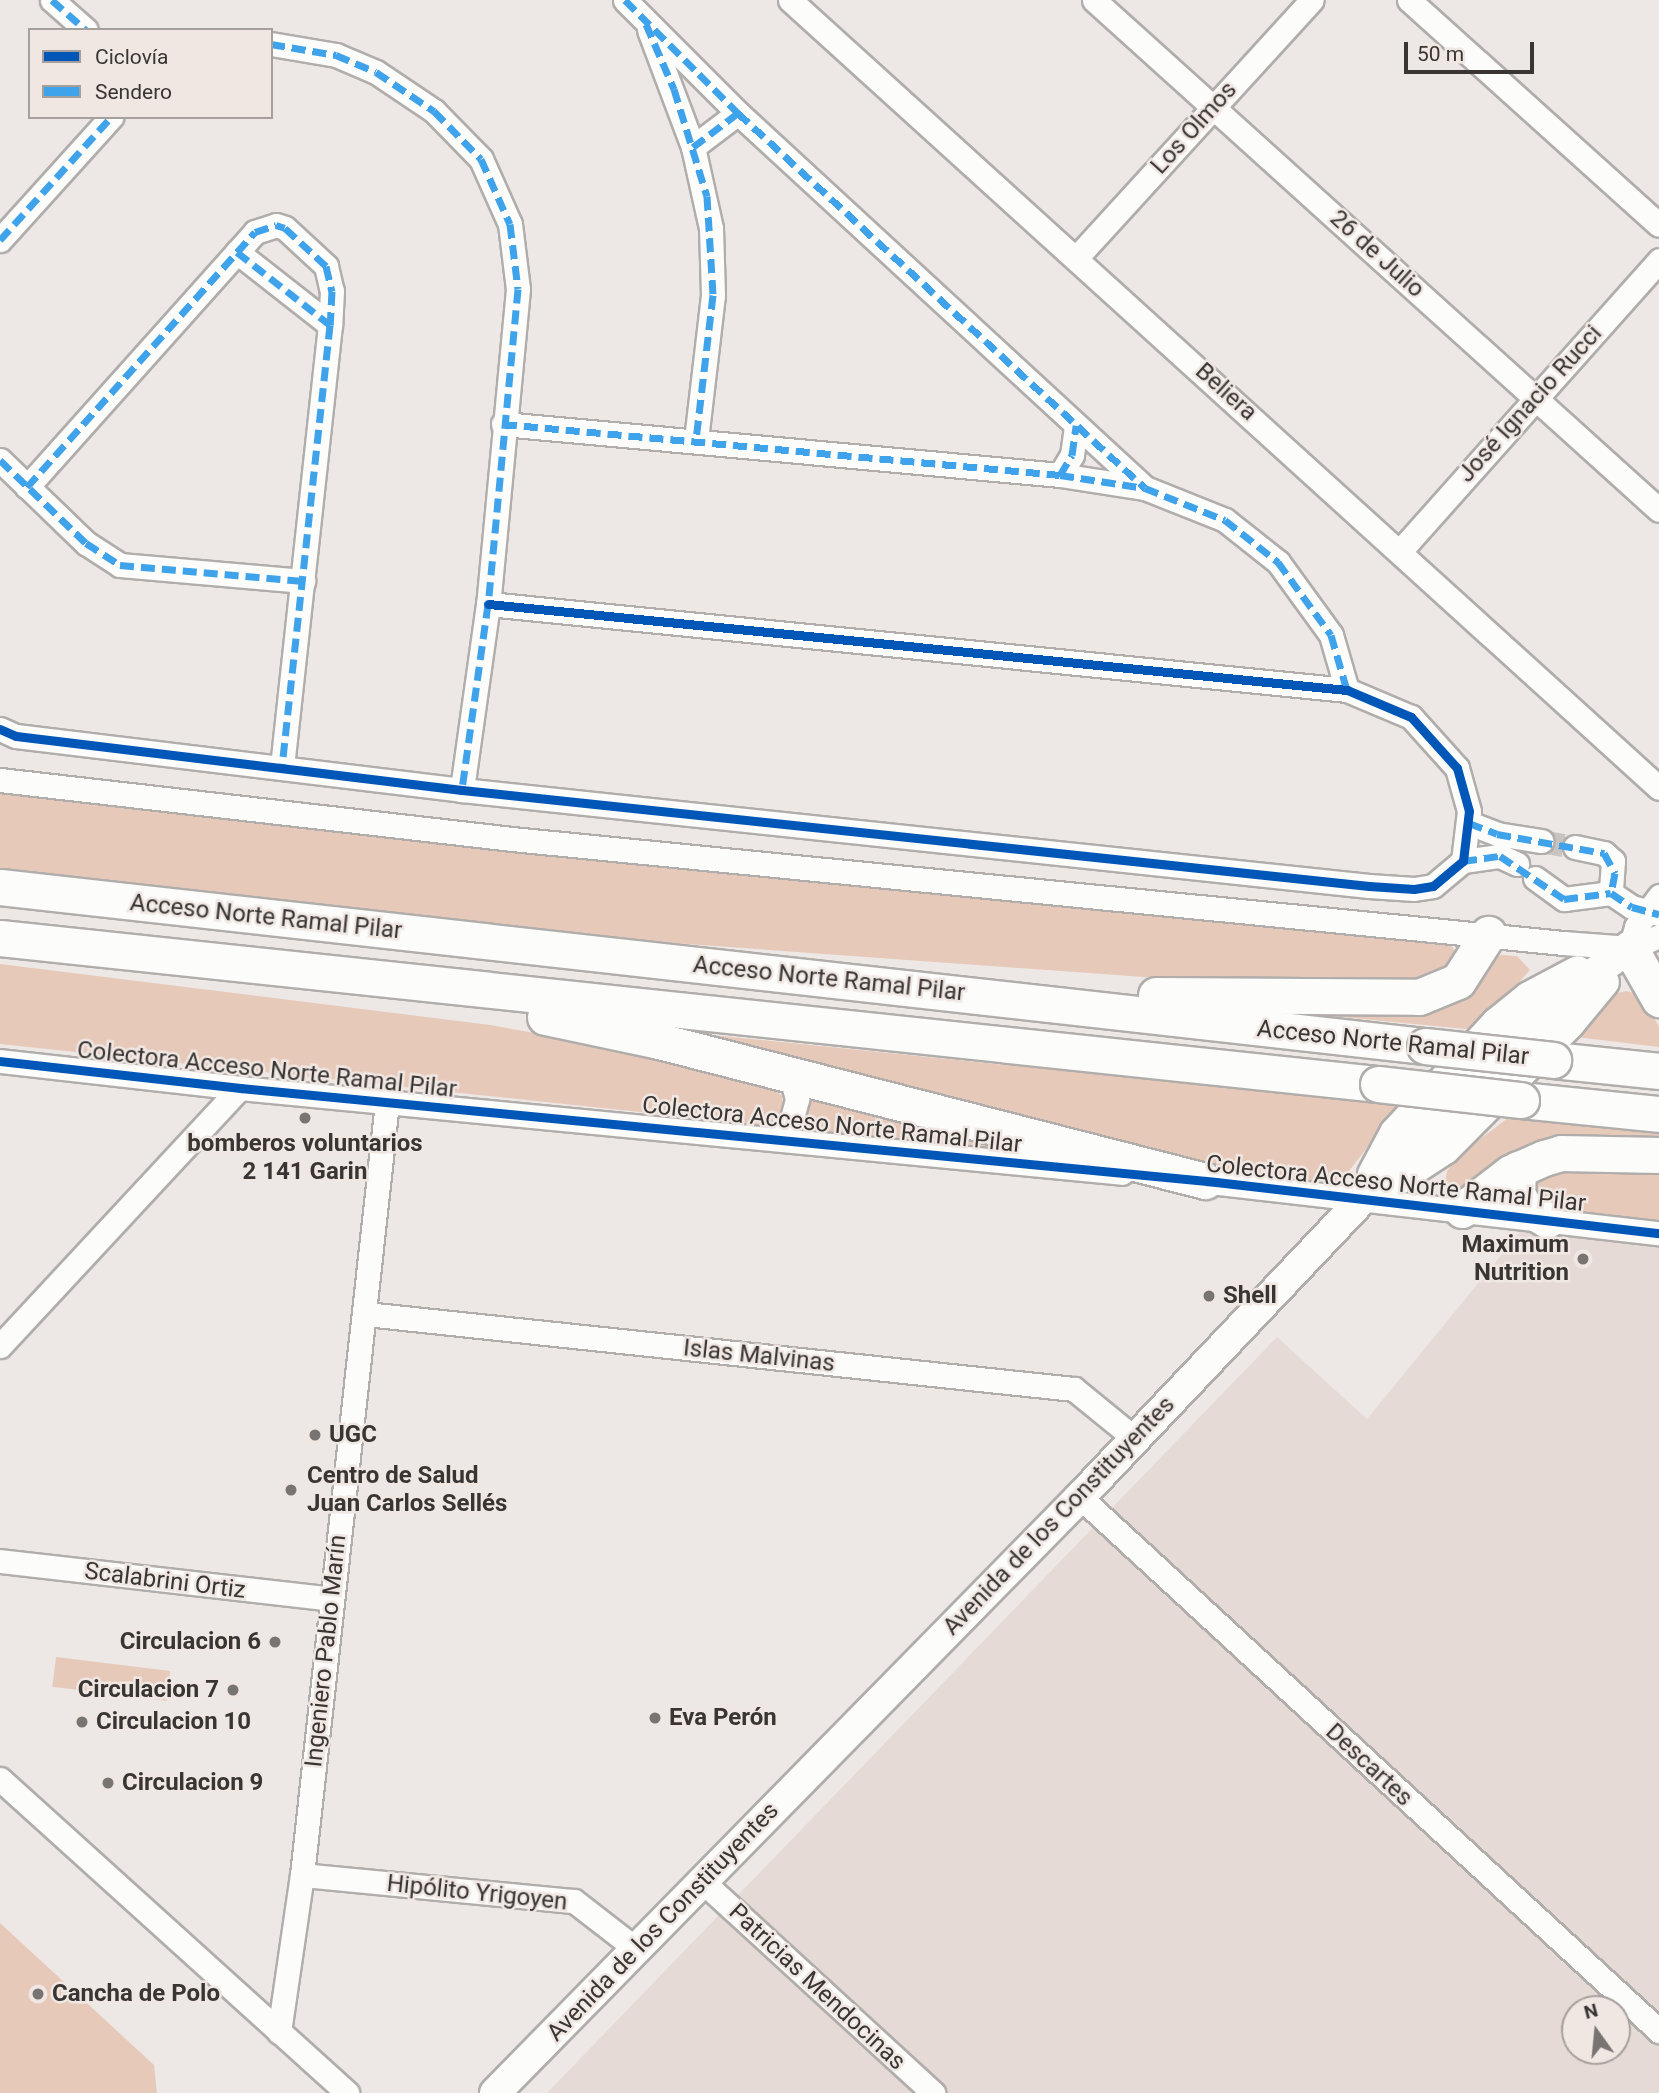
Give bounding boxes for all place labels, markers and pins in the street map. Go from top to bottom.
marker: bomberos voluntarios 2 141 Garin [297,1110,313,1126]
place label: bomberos voluntarios 2 141 Garin [187,1130,423,1186]
place label: Maximum Nutrition [1462,1231,1569,1287]
marker: Maximum Nutrition [1575,1251,1591,1267]
place label: Shell [1223,1282,1277,1310]
marker: Shell [1201,1288,1217,1304]
place label: UGC [329,1421,377,1449]
marker: UGC [307,1427,323,1443]
place label: Centro de Salud Juan Carlos Sellés [307,1462,507,1518]
marker: Centro de Salud Juan Carlos Sellés [281,1480,301,1500]
place label: Circulacion 6 [120,1628,261,1656]
marker: Circulacion 6 [267,1634,283,1650]
place label: Circulacion 7 [78,1676,219,1704]
marker: Circulacion 7 [225,1682,241,1698]
place label: Eva Perón [669,1704,777,1732]
place label: Circulacion 10 [96,1708,251,1736]
marker: Eva Perón [647,1710,663,1726]
marker: Circulacion 10 [74,1714,90,1730]
place label: Circulacion 9 [122,1769,263,1797]
marker: Circulacion 9 [100,1775,116,1791]
place label: Cancha de Polo [52,1980,220,2008]
marker: Cancha de Polo [30,1986,46,2002]

